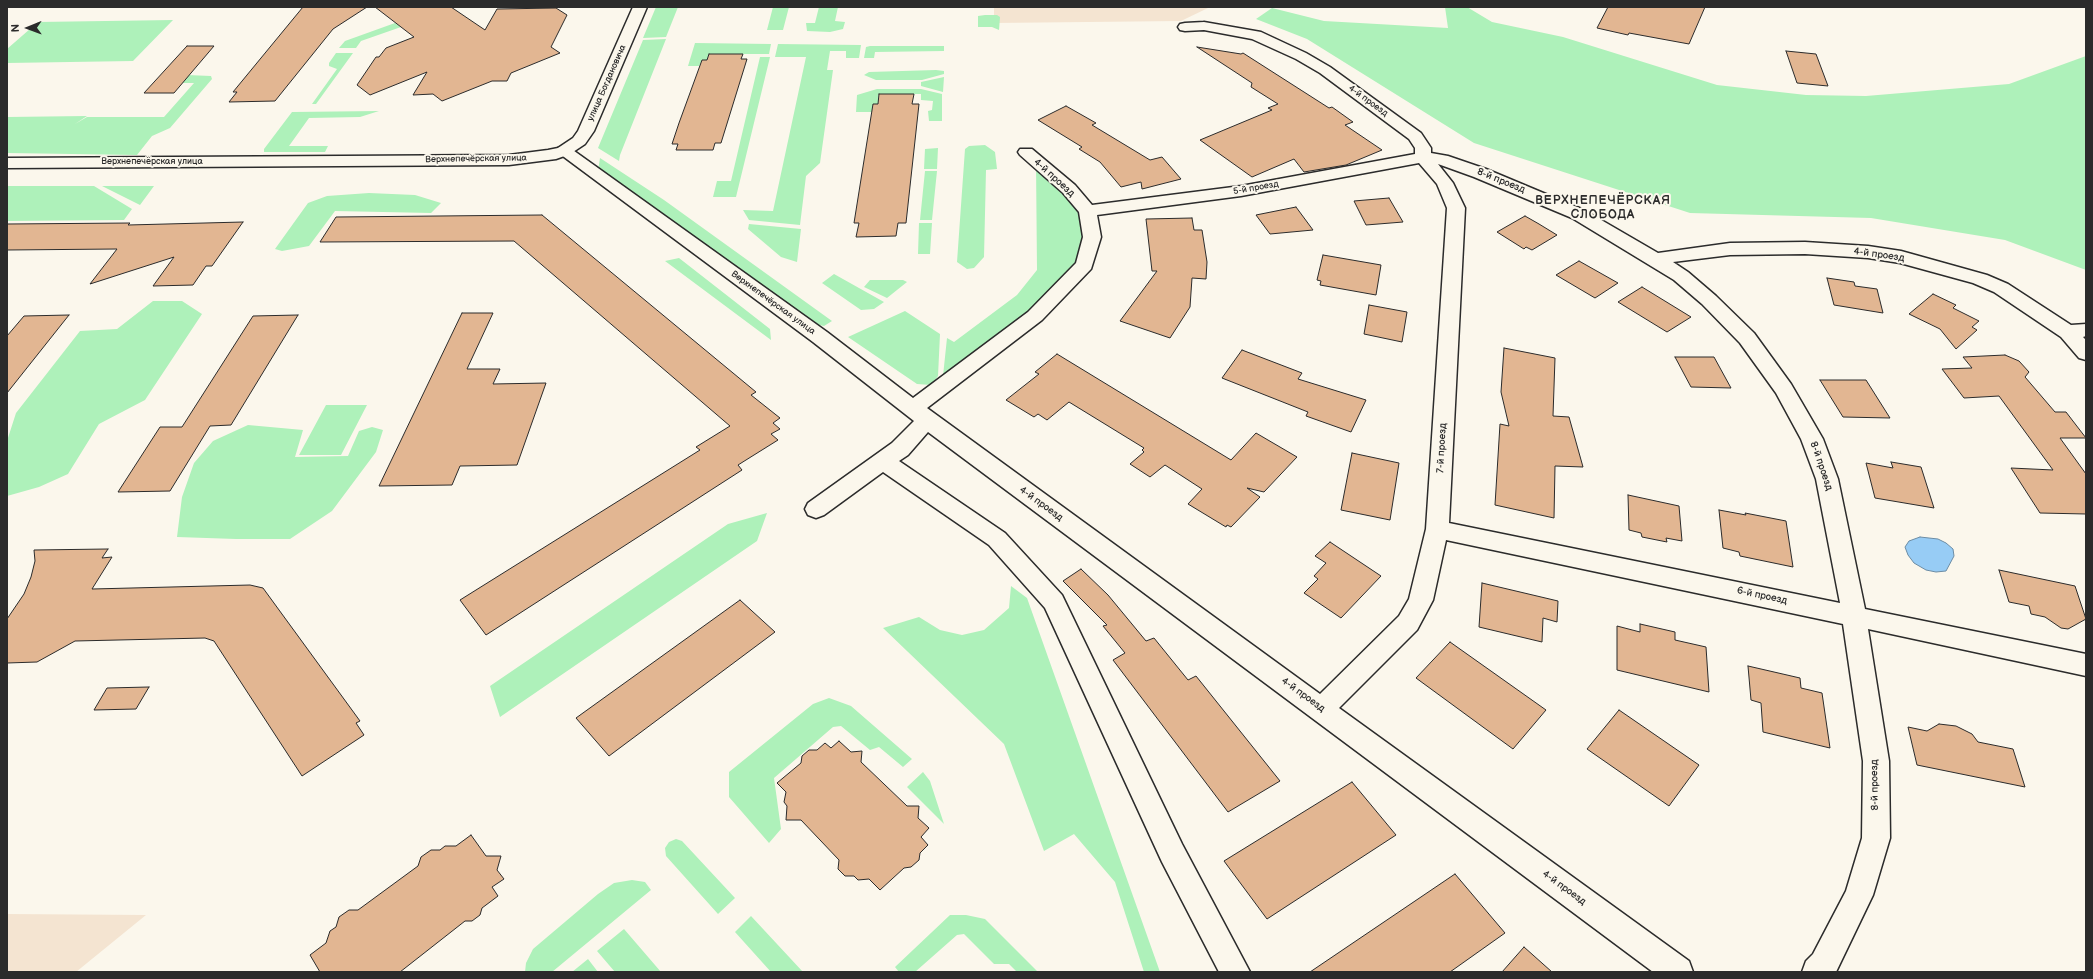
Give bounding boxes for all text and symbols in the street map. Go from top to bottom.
north arrow [8,8,48,48]
text: N [9,24,22,32]
street label: улица Богдановича [585,43,629,123]
street label: 4-й проезд [1346,83,1390,119]
street label: Верхнепечёрская улица [425,153,527,165]
street label: 4-й проезд [1031,156,1077,200]
street label: Верхнепечёрская улица [101,157,203,167]
street label: 8-й проезд [1475,166,1527,196]
street label: 5-й проезд [1233,179,1279,197]
district label: ВЕРХНЕПЕЧЁРСКАЯ СЛОБОДА [1535,194,1671,222]
street label: 4-й проезд [1853,245,1905,265]
street label: Верхнепечёрская улица [729,269,817,337]
street label: 7-й проезд [1435,423,1449,473]
street label: 8-й проезд [1807,440,1835,492]
street label: 4-й проезд [1017,484,1065,524]
street label: 6-й проезд [1736,585,1788,607]
street label: 4-й проезд [1279,675,1327,715]
street label: 8-й проезд [1869,759,1881,811]
street label: 4-й проезд [1540,868,1588,908]

